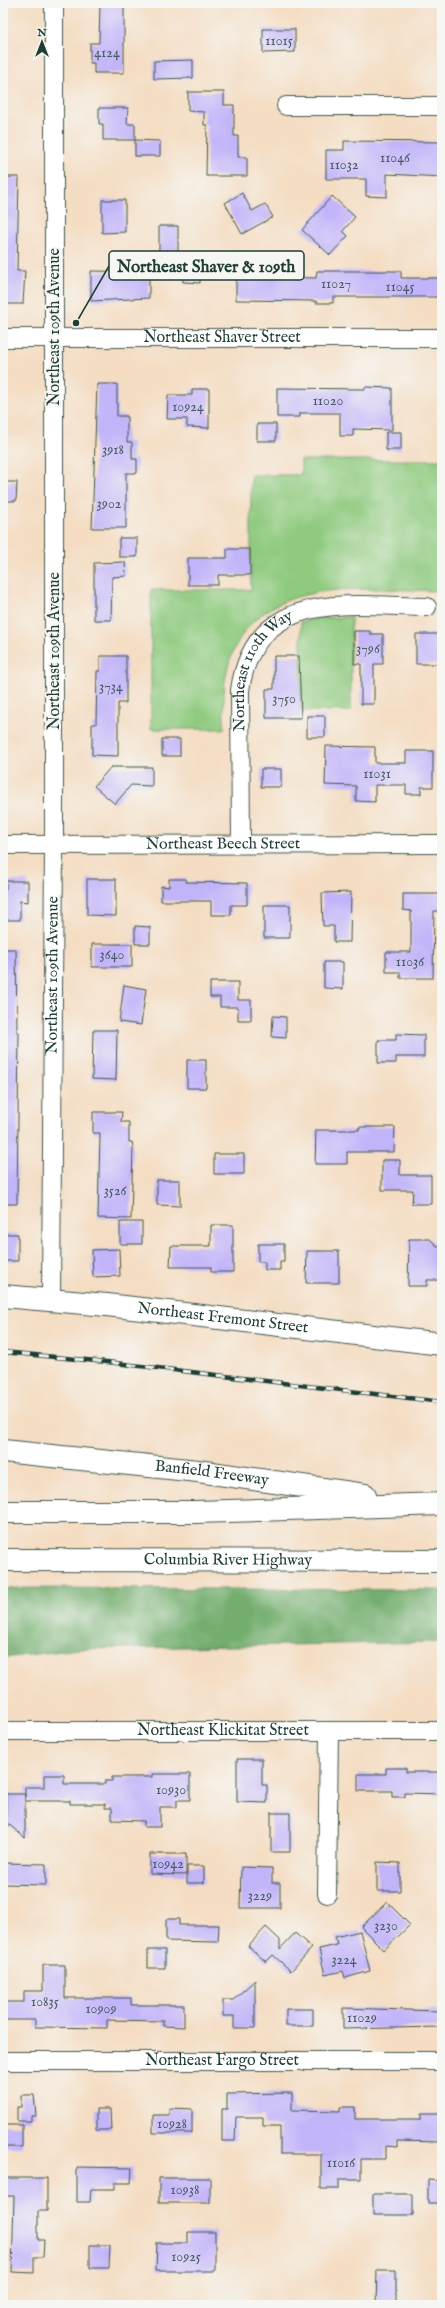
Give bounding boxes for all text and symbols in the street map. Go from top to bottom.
north arrow [22,22,62,62]
text: N [36,26,47,40]
house number: 11015 [265,32,293,50]
house number: 4124 [94,44,120,62]
house number: 11046 [380,149,411,167]
house number: 11032 [329,156,359,174]
street label: Northeast 109th Avenue [45,248,65,406]
callout: Northeast Shaver & 109th [109,251,304,280]
text: Northeast Shaver & 109th [116,257,296,278]
house number: 11027 [321,275,351,293]
house number: 11045 [385,278,415,296]
street label: Northeast Shaver Street [143,328,301,348]
house number: 11020 [313,392,343,410]
house number: 10924 [172,398,204,416]
house number: 3918 [102,441,124,459]
house number: 3902 [97,495,122,513]
street label: Northeast 109th Avenue [45,572,65,730]
street label: Northeast 110th Way [230,606,296,732]
house number: 3796 [356,640,381,658]
house number: 3734 [99,678,123,696]
house number: 3750 [272,690,296,708]
house number: 11031 [363,765,391,783]
street label: Northeast Beech Street [146,834,301,855]
street label: Northeast 109th Avenue [43,896,64,1054]
house number: 3640 [100,946,125,964]
house number: 11036 [396,953,425,971]
house number: 3526 [104,1182,127,1200]
street label: Northeast Fremont Street [136,1299,310,1338]
street label: Banfield Freeway [154,1457,270,1491]
street label: Columbia River Highway [144,1550,312,1571]
street label: Northeast Klickitat Street [137,1721,309,1741]
house number: 10930 [156,1781,186,1799]
house number: 10942 [152,1855,184,1873]
house number: 3229 [248,1887,272,1905]
house number: 3230 [374,1917,398,1935]
house number: 3224 [331,1951,357,1969]
house number: 10835 [31,1993,59,2011]
house number: 10909 [85,2000,117,2018]
house number: 11029 [347,2009,377,2027]
street label: Northeast Fargo Street [145,2051,299,2071]
house number: 10928 [157,2115,187,2133]
house number: 11016 [327,2154,356,2172]
house number: 10938 [171,2181,199,2199]
house number: 10925 [171,2248,201,2266]

